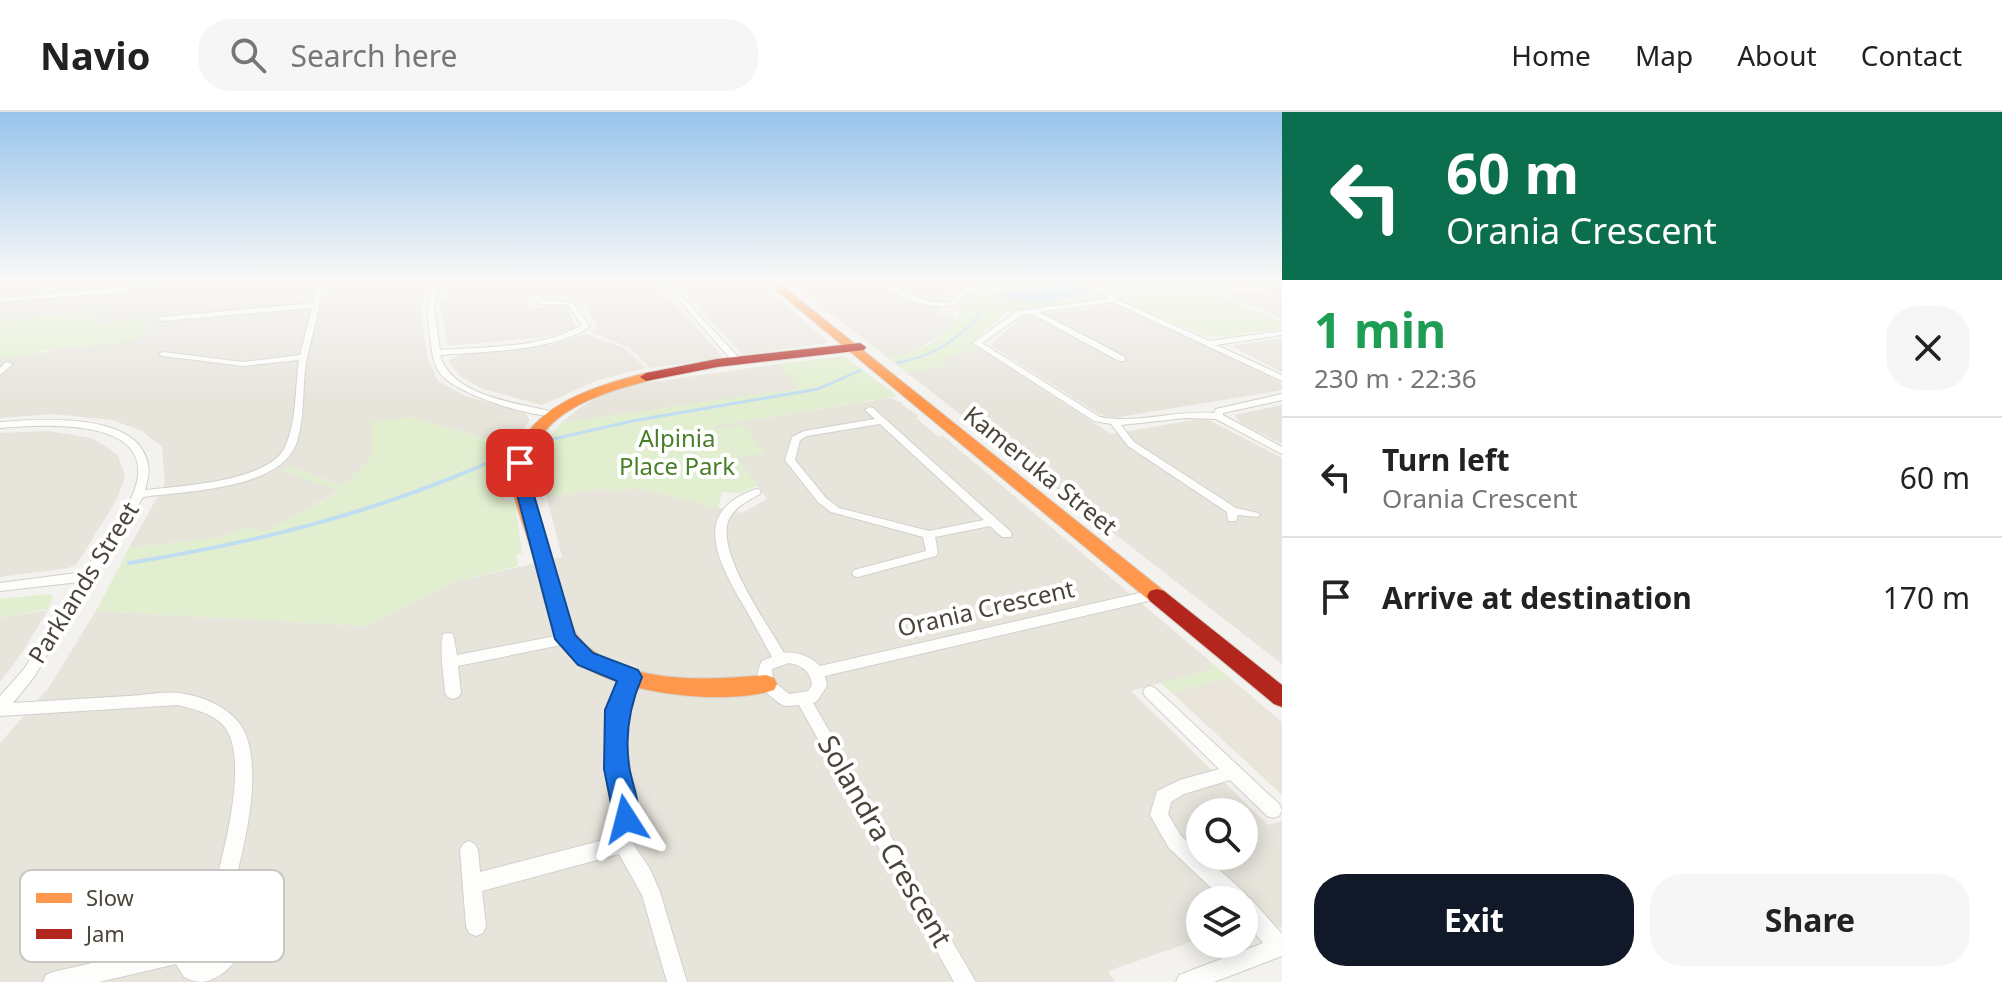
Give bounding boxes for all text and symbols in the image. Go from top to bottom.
search box [198,19,758,91]
text: Navio [40,29,150,81]
icon: search [226,33,270,77]
text: Search here [290,35,457,76]
text: Home [1511,36,1591,74]
text: Map [1635,36,1693,74]
text: About [1737,36,1817,74]
text: Contact [1861,36,1962,74]
text: 60 m [1446,134,1579,210]
icon: left [1314,144,1418,248]
text: Orania Crescent [1446,206,1717,255]
text: 1 min [1314,297,1446,362]
button: close [1886,306,1970,390]
text: 230 m · 22:36 [1314,360,1477,396]
street label: Kameruka Street [957,398,1125,542]
park label: Alpinia Place Park [619,421,735,482]
pin [486,429,554,497]
text: Turn left [1382,439,1510,480]
icon: arrive [498,441,542,485]
icon: left [1314,455,1358,499]
text: 60 m [1900,457,1970,498]
text: Orania Crescent [1382,480,1578,516]
street label: Parklands Street [20,495,146,669]
street label: Orania Crescent [894,571,1078,644]
icon: arrive [1314,575,1358,619]
text: Arrive at destination [1382,577,1692,618]
text: 170 m [1883,577,1970,618]
street label: Solandra Crescent [810,728,962,953]
position arrow [584,777,668,861]
map controls [1186,798,1258,958]
button: search [1186,798,1258,870]
legend [20,870,284,962]
button: Exit [1314,874,1634,966]
button: Share [1650,874,1970,966]
text: Slow [86,882,135,912]
button: layers [1186,886,1258,958]
text: Jam [84,918,125,948]

